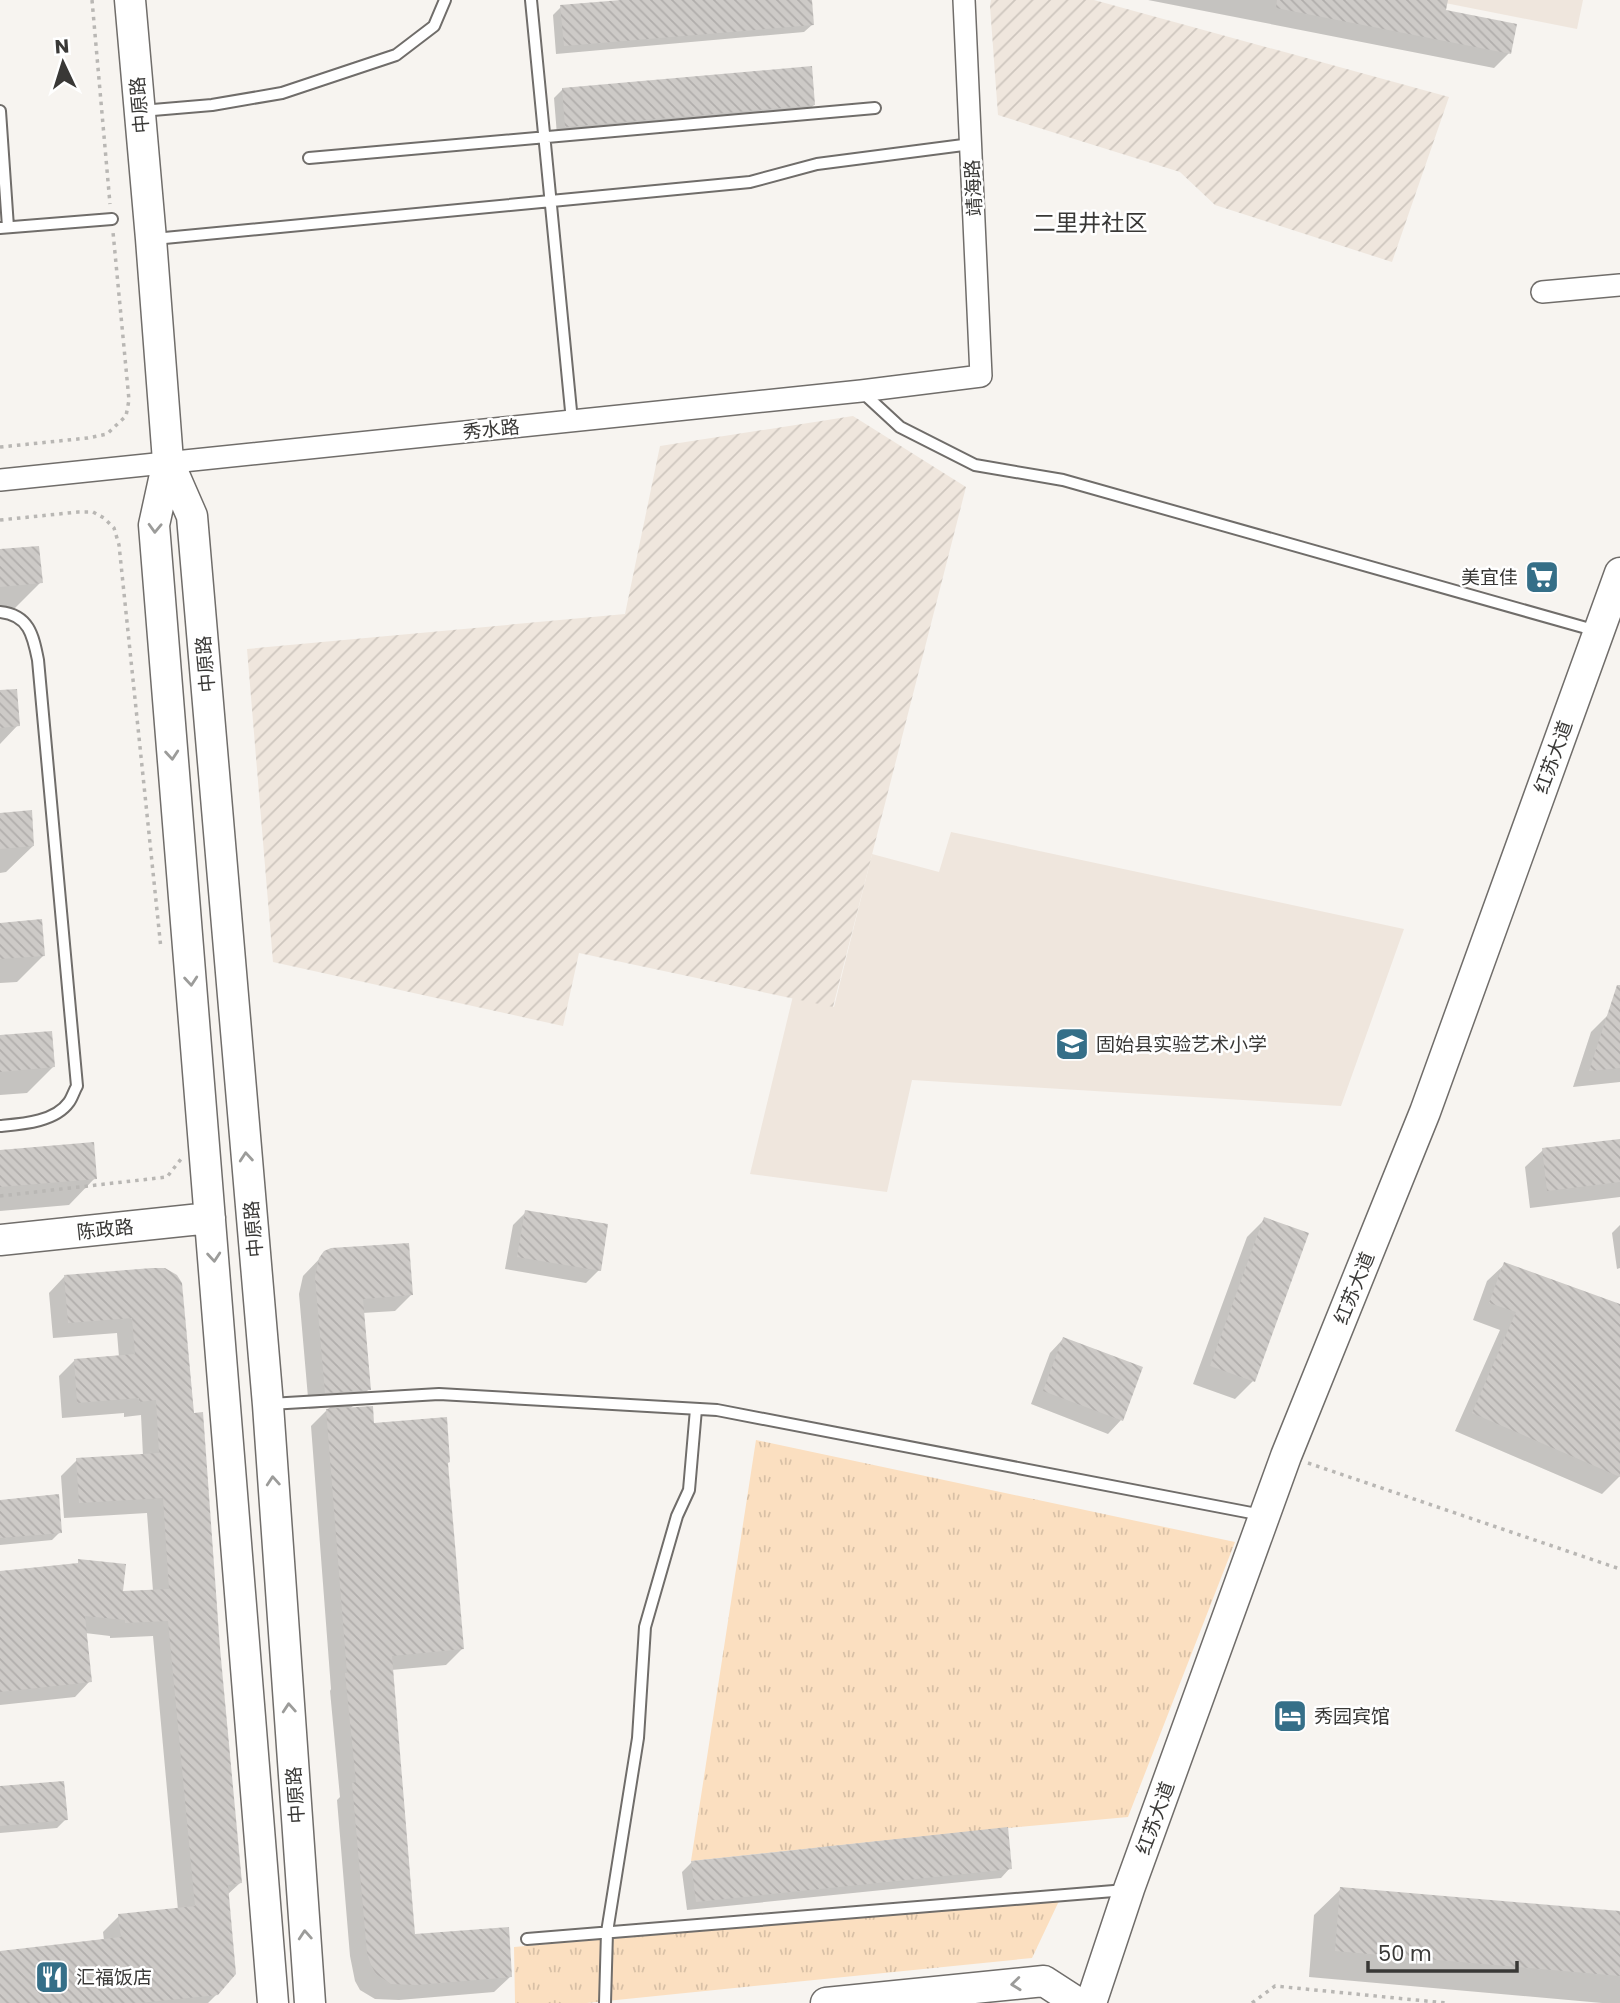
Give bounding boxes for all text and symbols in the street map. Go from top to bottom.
north arrow [28,28,98,98]
text: N [54,33,70,61]
street label: 中原路 [124,75,155,135]
street label: 靖海路 [959,159,988,217]
district label: 二里井社区 [1033,207,1148,239]
street label: 秀水路 [461,413,521,446]
one-way arrow [148,523,163,534]
supermarket icon: 美宜佳 [1523,558,1561,596]
place label: 美宜佳 [1461,564,1518,591]
street label: 中原路 [190,634,221,694]
street label: 红苏大道 [1528,717,1579,798]
one-way arrow [164,749,179,760]
one-way arrow [183,976,198,987]
school or university icon: 固始县实验艺术小学 [1053,1025,1091,1063]
place label: 固始县实验艺术小学 [1096,1031,1267,1058]
one-way arrow [239,1151,254,1162]
street label: 中原路 [238,1199,269,1259]
street label: 陈政路 [75,1213,135,1246]
street label: 红苏大道 [1328,1248,1381,1328]
one-way arrow [206,1252,221,1263]
one-way arrow [266,1475,281,1486]
hotel icon: 秀园宾馆 [1271,1697,1309,1735]
one-way arrow [282,1702,297,1713]
place label: 秀园宾馆 [1314,1703,1390,1730]
street label: 中原路 [280,1766,311,1824]
street label: 红苏大道 [1130,1778,1181,1859]
one-way arrow [298,1929,313,1940]
scale bar [1368,1930,1517,1974]
text: 50 m [1378,1939,1432,1968]
restaurant icon: 汇福饭店 [33,1958,71,1996]
place label: 汇福饭店 [76,1964,152,1991]
one-way arrow [1011,1976,1022,1991]

